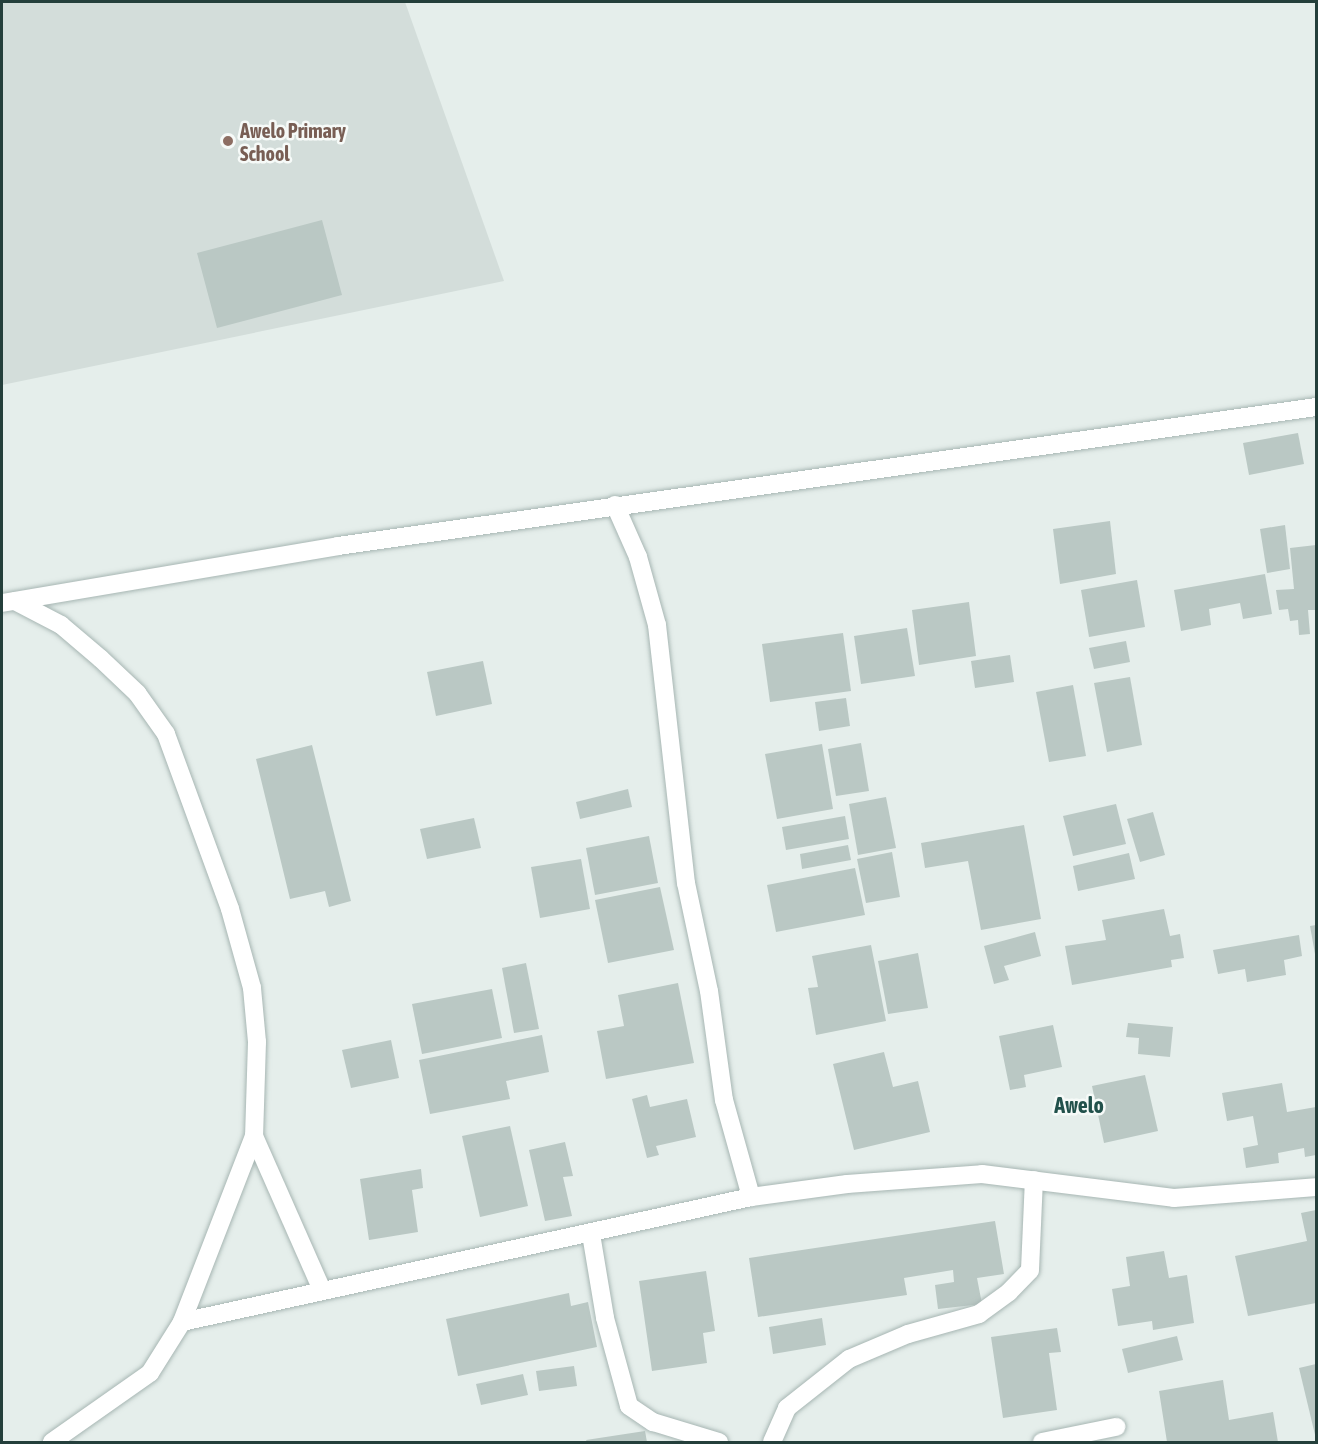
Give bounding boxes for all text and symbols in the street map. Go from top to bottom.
place label: Awelo Primary School [240,118,346,165]
marker: Awelo Primary School [221,134,235,148]
district label: Awelo [1054,1093,1104,1119]

